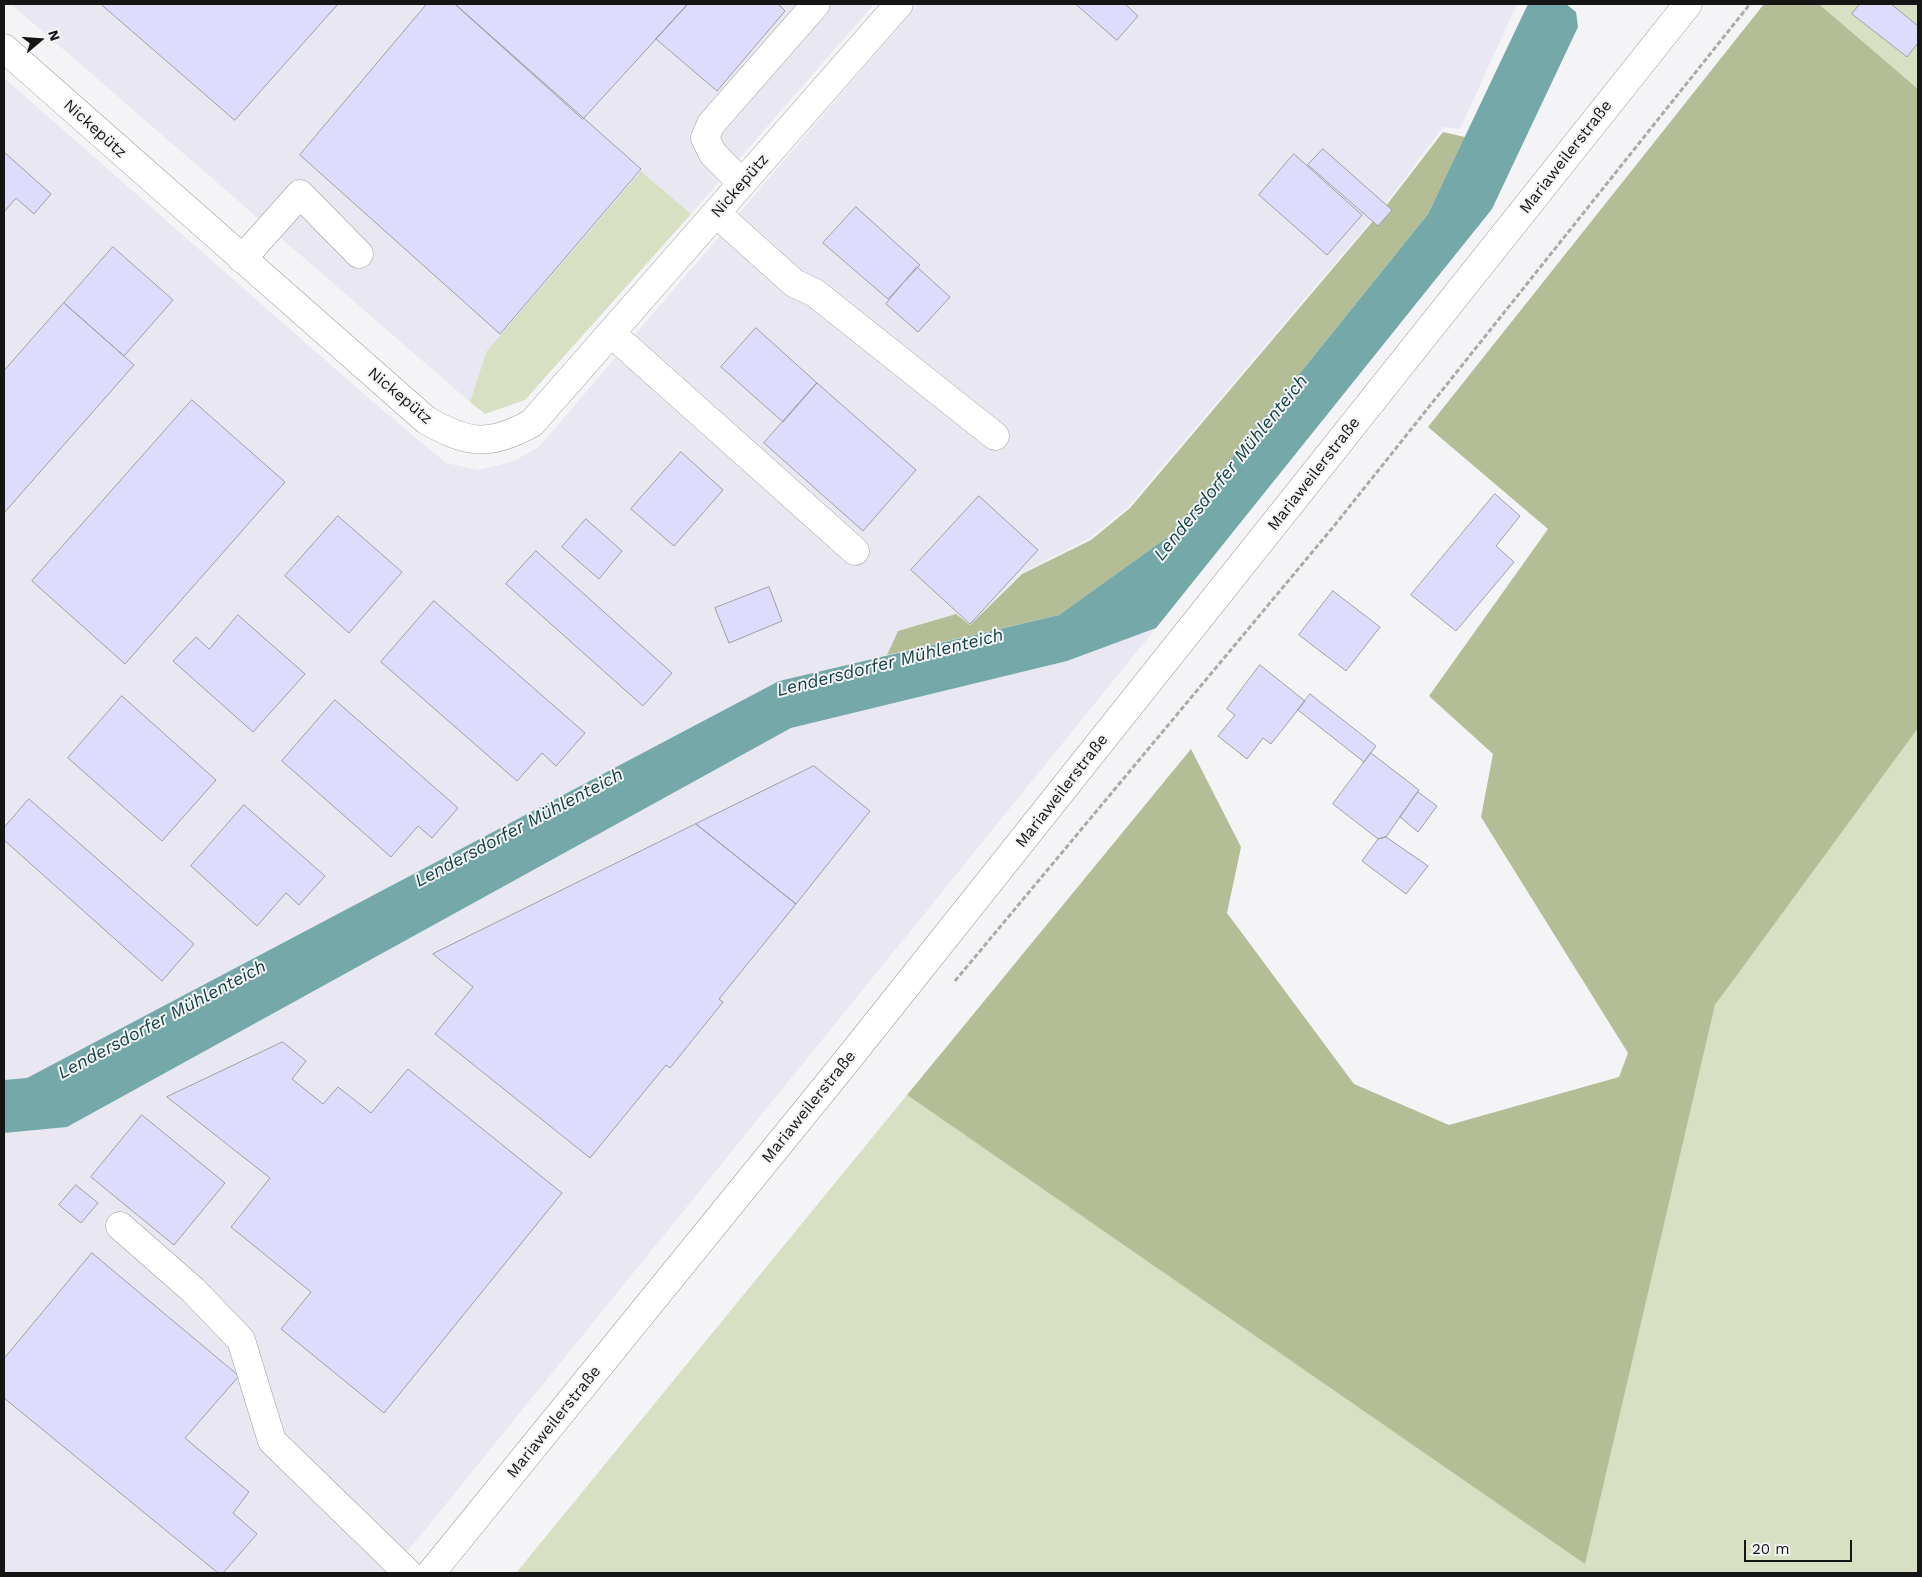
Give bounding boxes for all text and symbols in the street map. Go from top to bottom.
north arrow [15,15,65,65]
text: N [45,28,63,43]
street label: Nickepütz [60,96,130,162]
street label: Mariaweilerstraße [1516,96,1616,218]
street label: Nickepütz [707,150,773,222]
street label: Nickepütz [364,364,436,428]
water label: Lendersdorfer Mühlenteich [1149,371,1313,565]
street label: Mariaweilerstraße [1264,413,1364,535]
water label: Lendersdorfer Mühlenteich [775,624,1005,702]
street label: Mariaweilerstraße [1012,730,1112,852]
water label: Lendersdorfer Mühlenteich [411,764,627,892]
water label: Lendersdorfer Mühlenteich [54,956,270,1084]
street label: Mariaweilerstraße [758,1047,860,1167]
street label: Mariaweilerstraße [503,1362,605,1482]
scale bar [1747,1530,1854,1562]
text: 20 m [1752,1540,1790,1558]

